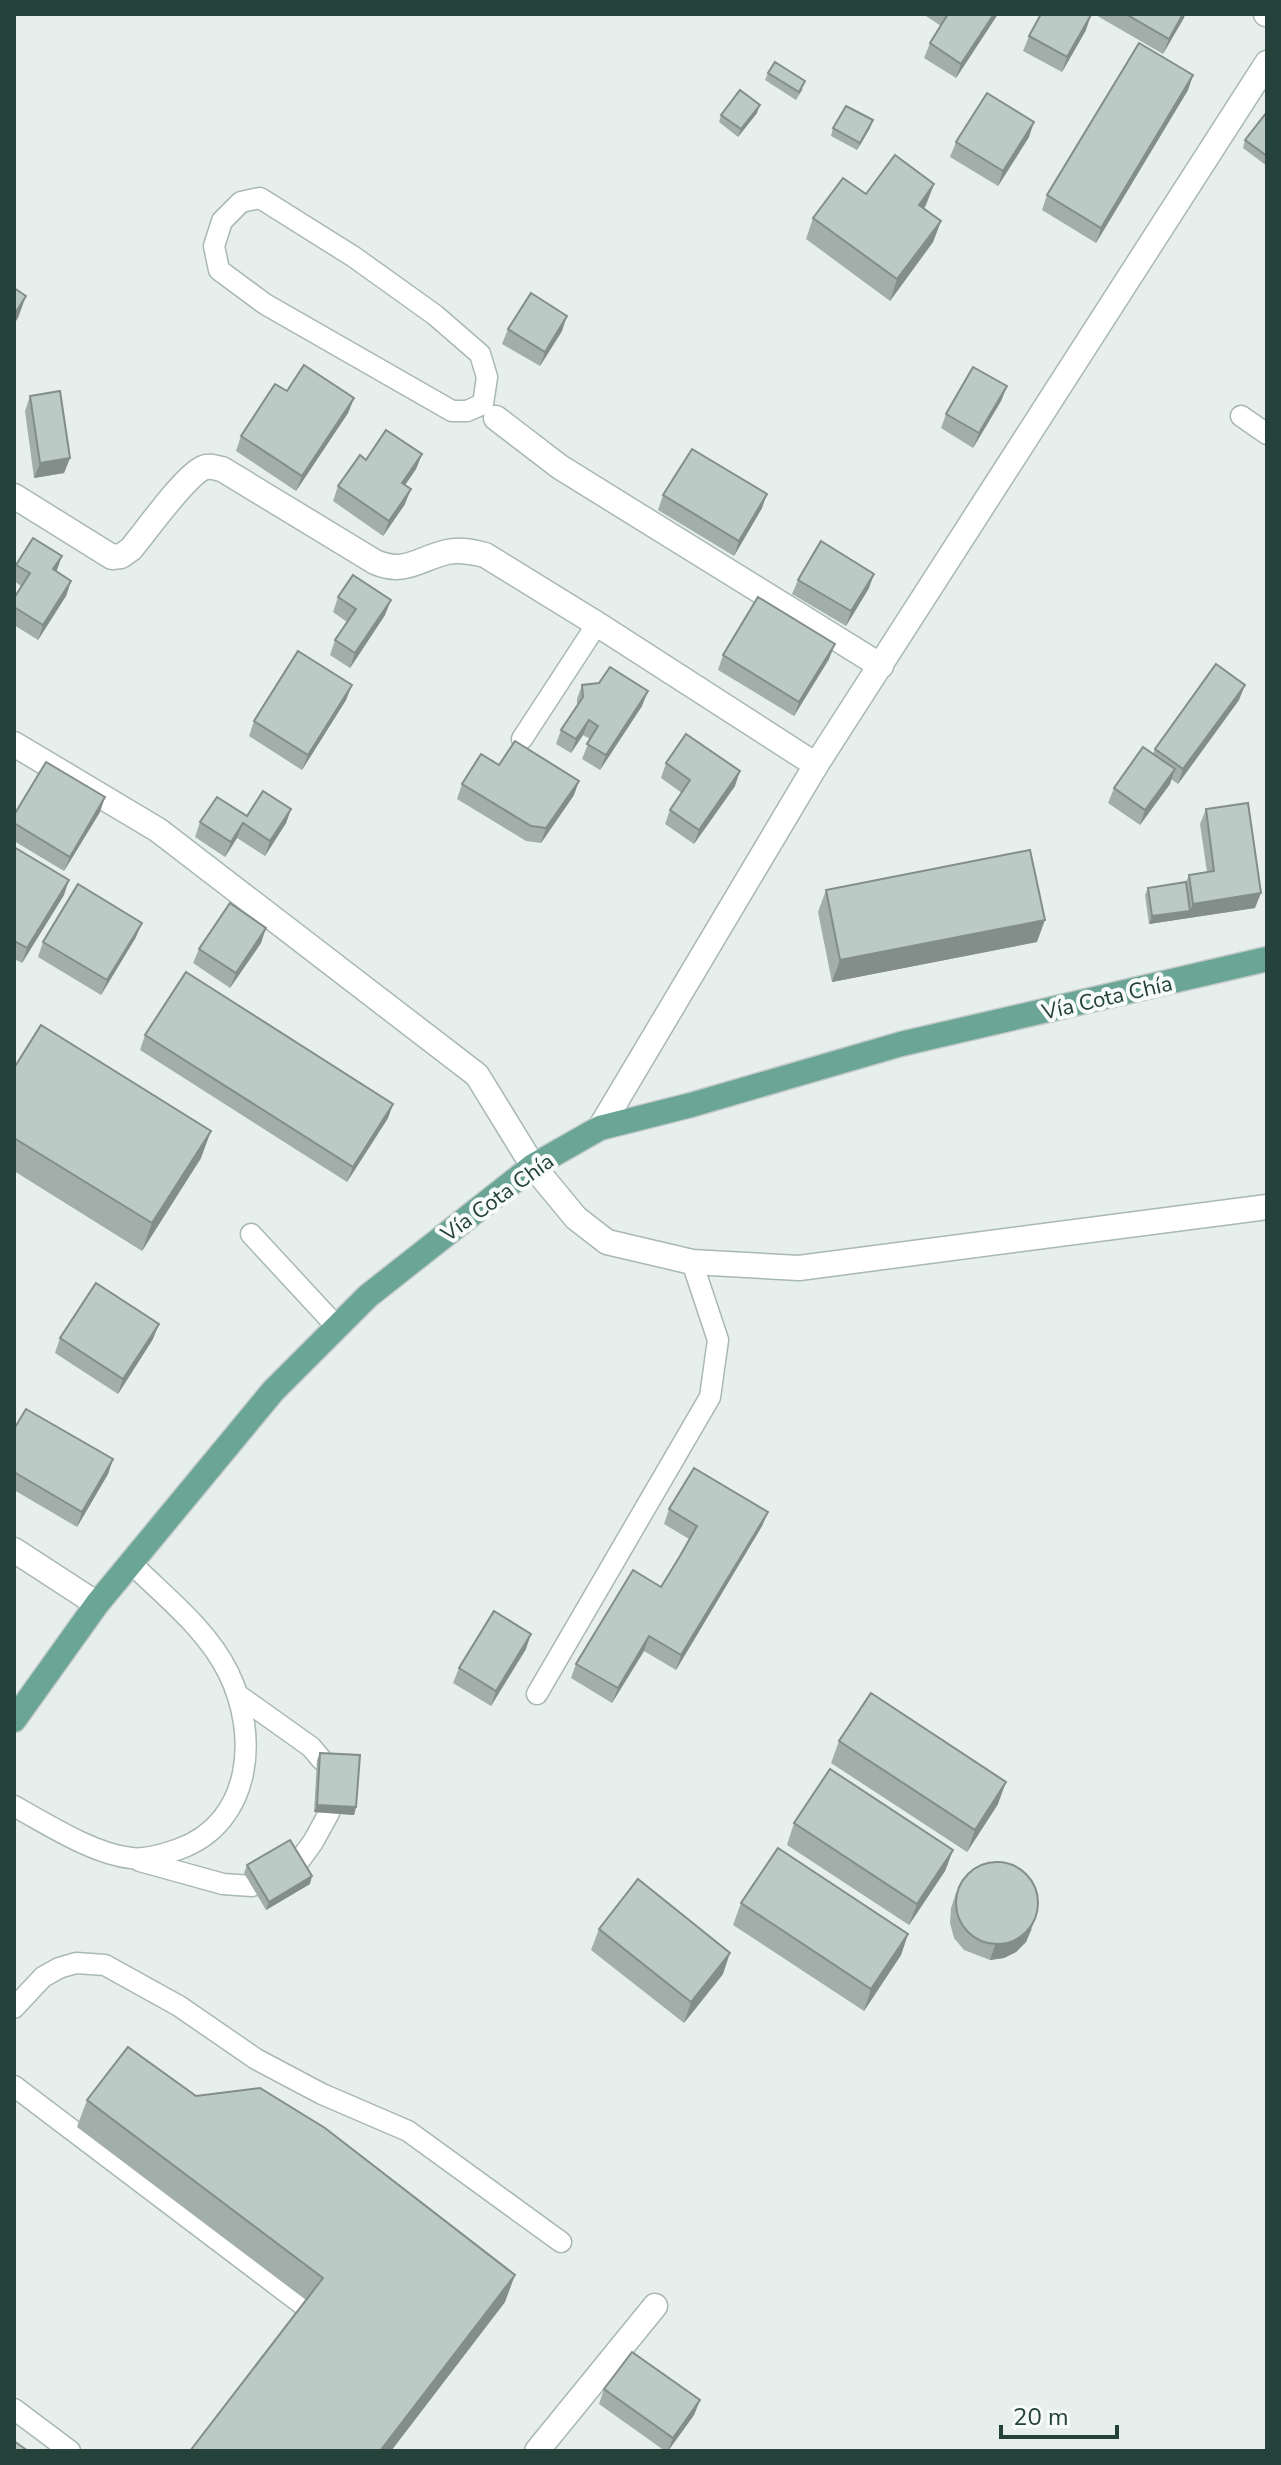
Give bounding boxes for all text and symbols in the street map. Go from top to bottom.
street label: Vía Cota Chía [1038,968,1175,1028]
street label: Vía Cota Chía [434,1147,560,1250]
scale bar [1001,2389,1117,2439]
text: 20 m [1013,2401,1069,2433]

